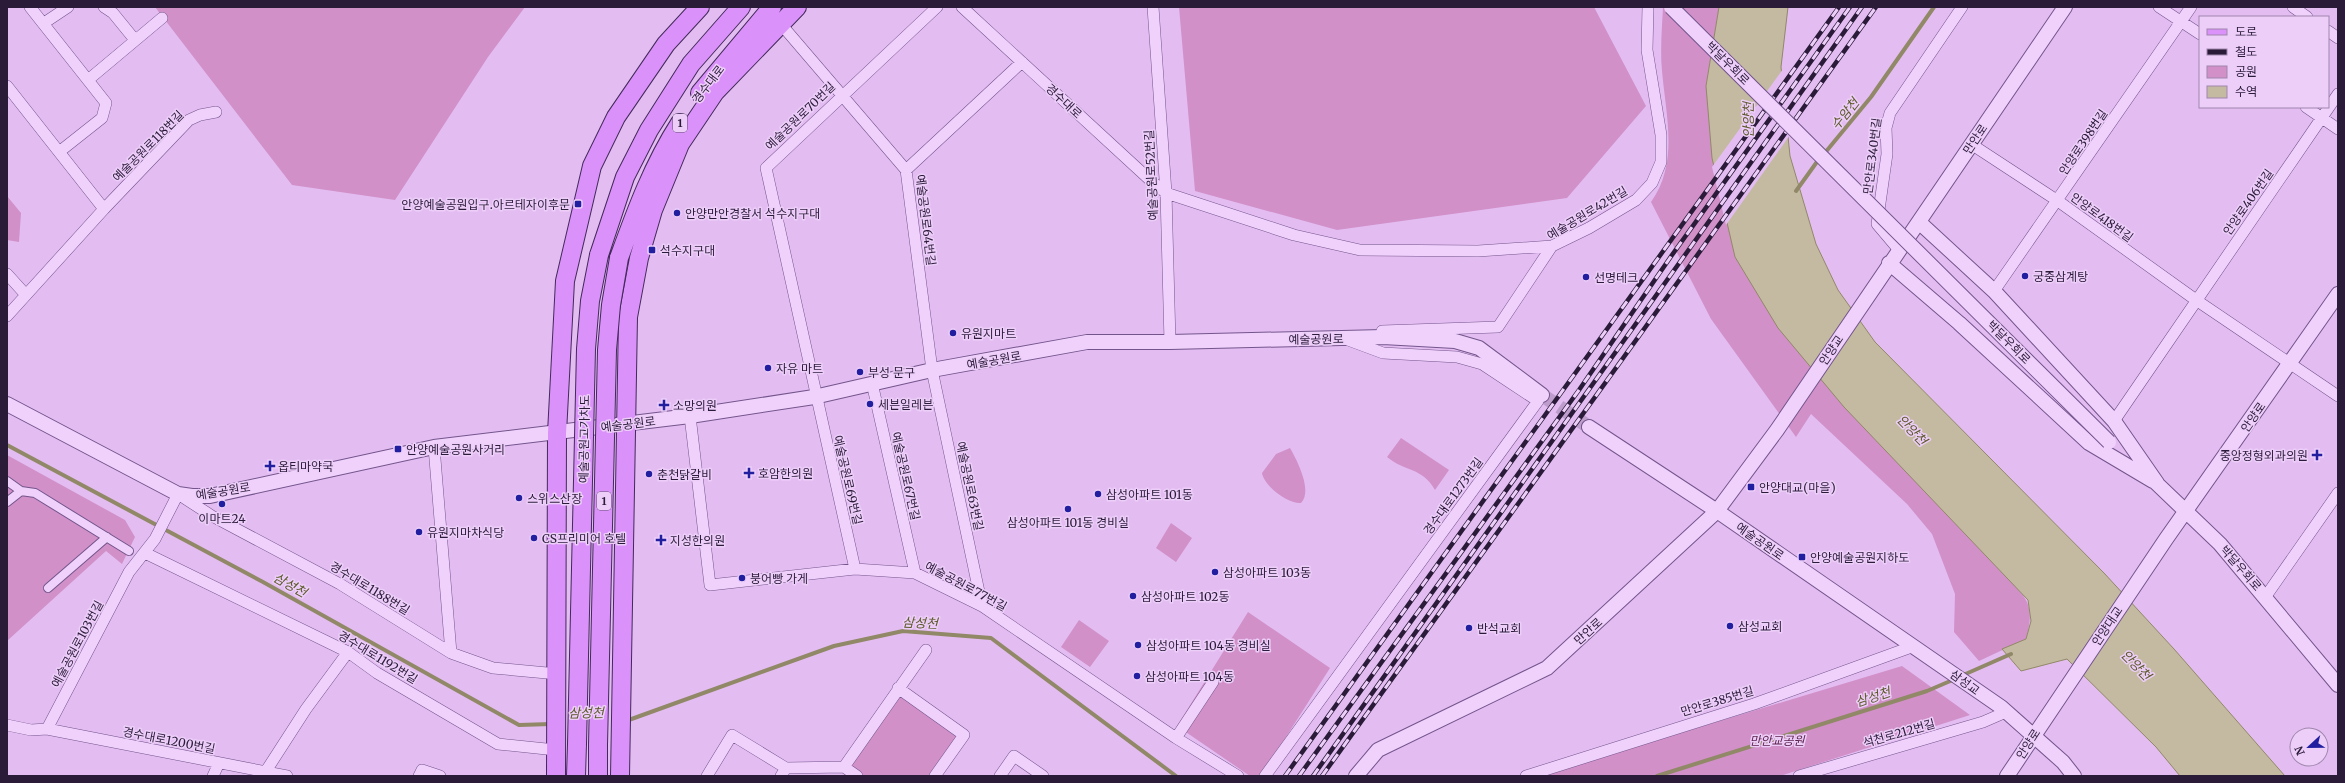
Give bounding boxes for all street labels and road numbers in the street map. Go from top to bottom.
street label: 박달우회로 [1703,38,1753,88]
street label: 경수대로 [689,62,727,106]
street label: 예술공원로70번길 [762,79,838,153]
street label: 경수대로 [1043,80,1085,122]
street label: 안양로398번길 [2056,106,2110,178]
street label: 예술공원로118번길 [109,107,187,185]
road number: 1 [673,114,687,132]
street label: 만안로340번길 [1860,117,1884,195]
street label: 만안로 [1960,121,1990,157]
street label: 예술공원로52번길 [1141,129,1161,221]
street label: 안양로406번길 [2220,166,2276,238]
street label: 예술공원로64번길 [913,173,939,267]
street label: 예술공원로42번길 [1544,183,1630,243]
street label: 안양로418번길 [2068,189,2136,245]
street label: 박달우회로 [1984,317,2034,367]
street label: 예술공원로 [1288,331,1344,347]
street label: 안양교 [1816,332,1846,368]
street label: 예술공원로 [966,348,1022,372]
street label: 예술공원고가차도 [576,395,592,483]
street label: 안양로 [2237,399,2269,435]
street label: 예술공원로 [600,413,656,435]
street label: 예술공원로67번길 [889,430,923,522]
street label: 예술공원로69번길 [830,434,866,526]
street label: 예술공원로63번길 [953,440,987,532]
street label: 경수대로1273번길 [1420,454,1486,538]
street label: 예술공원로 [195,479,251,503]
road number: 1 [597,492,611,510]
street label: 예술공원로 [1733,519,1787,563]
street label: 박달우회로 [2217,542,2265,594]
street label: 경수대로1188번길 [327,558,413,618]
street label: 예술공원로77번길 [922,558,1010,614]
street label: 예술공원로103번길 [48,598,106,690]
street label: 안양대교 [2088,603,2126,649]
street label: 만안로 [1571,614,1605,648]
street label: 경수대로1192번길 [335,627,421,687]
street label: 삼성교 [1947,666,1983,698]
street label: 만안로385번길 [1679,683,1755,719]
street label: 석천로212번길 [1861,716,1937,750]
street label: 경수대로1200번길 [121,724,217,756]
street label: 안양로 [2013,726,2043,762]

